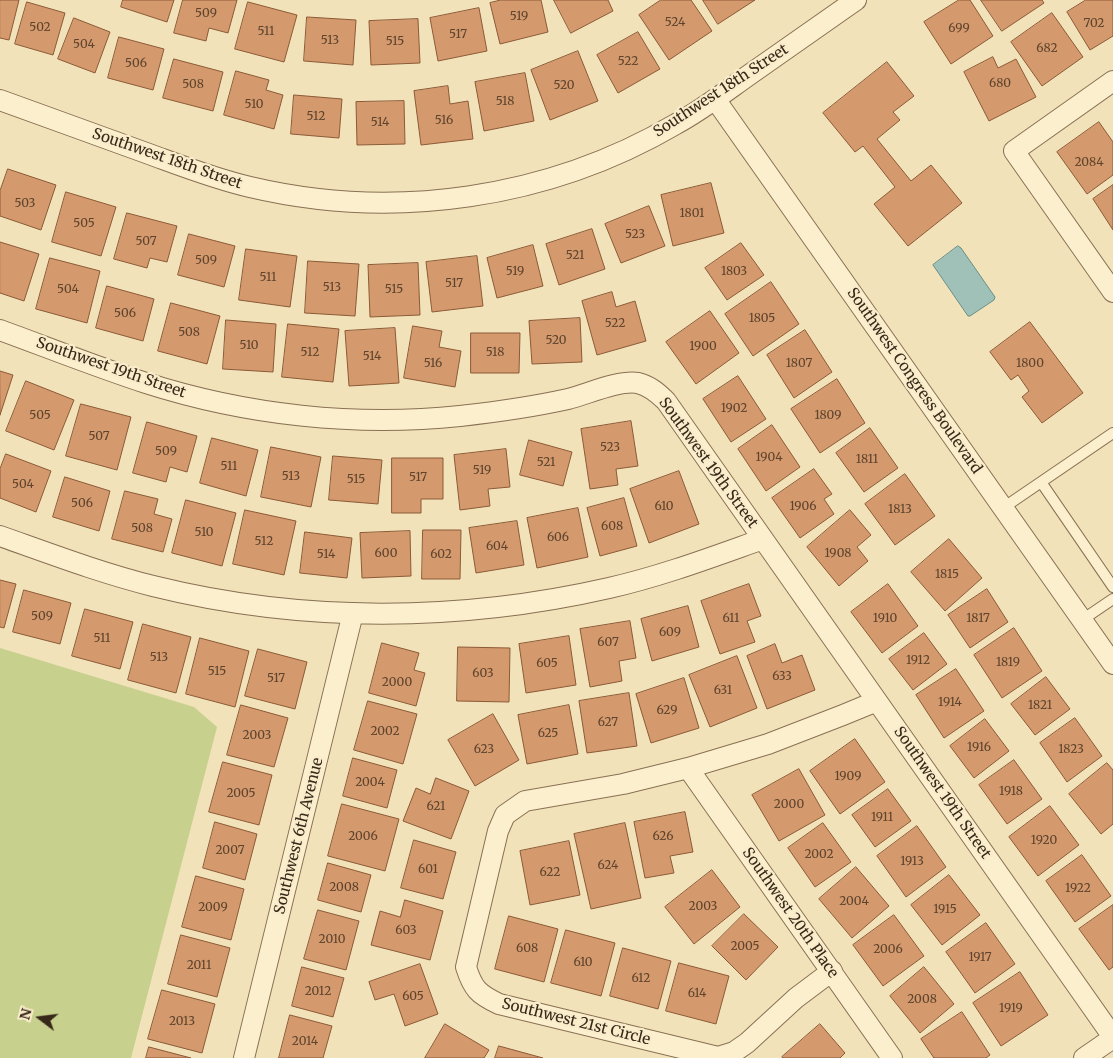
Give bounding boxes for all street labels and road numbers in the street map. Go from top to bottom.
street label: Southwest 18th Street [650,41,792,141]
street label: Southwest 18th Street [90,125,244,193]
street label: Southwest Congress Boulevard [843,285,985,477]
street label: Southwest 19th Street [34,334,188,402]
street label: Southwest 19th Street [655,394,761,532]
street label: Southwest 19th Street [890,723,994,863]
street label: Southwest 6th Avenue [271,756,327,916]
street label: Southwest 20th Place [738,844,842,982]
street label: Southwest 21st Circle [500,995,652,1049]

